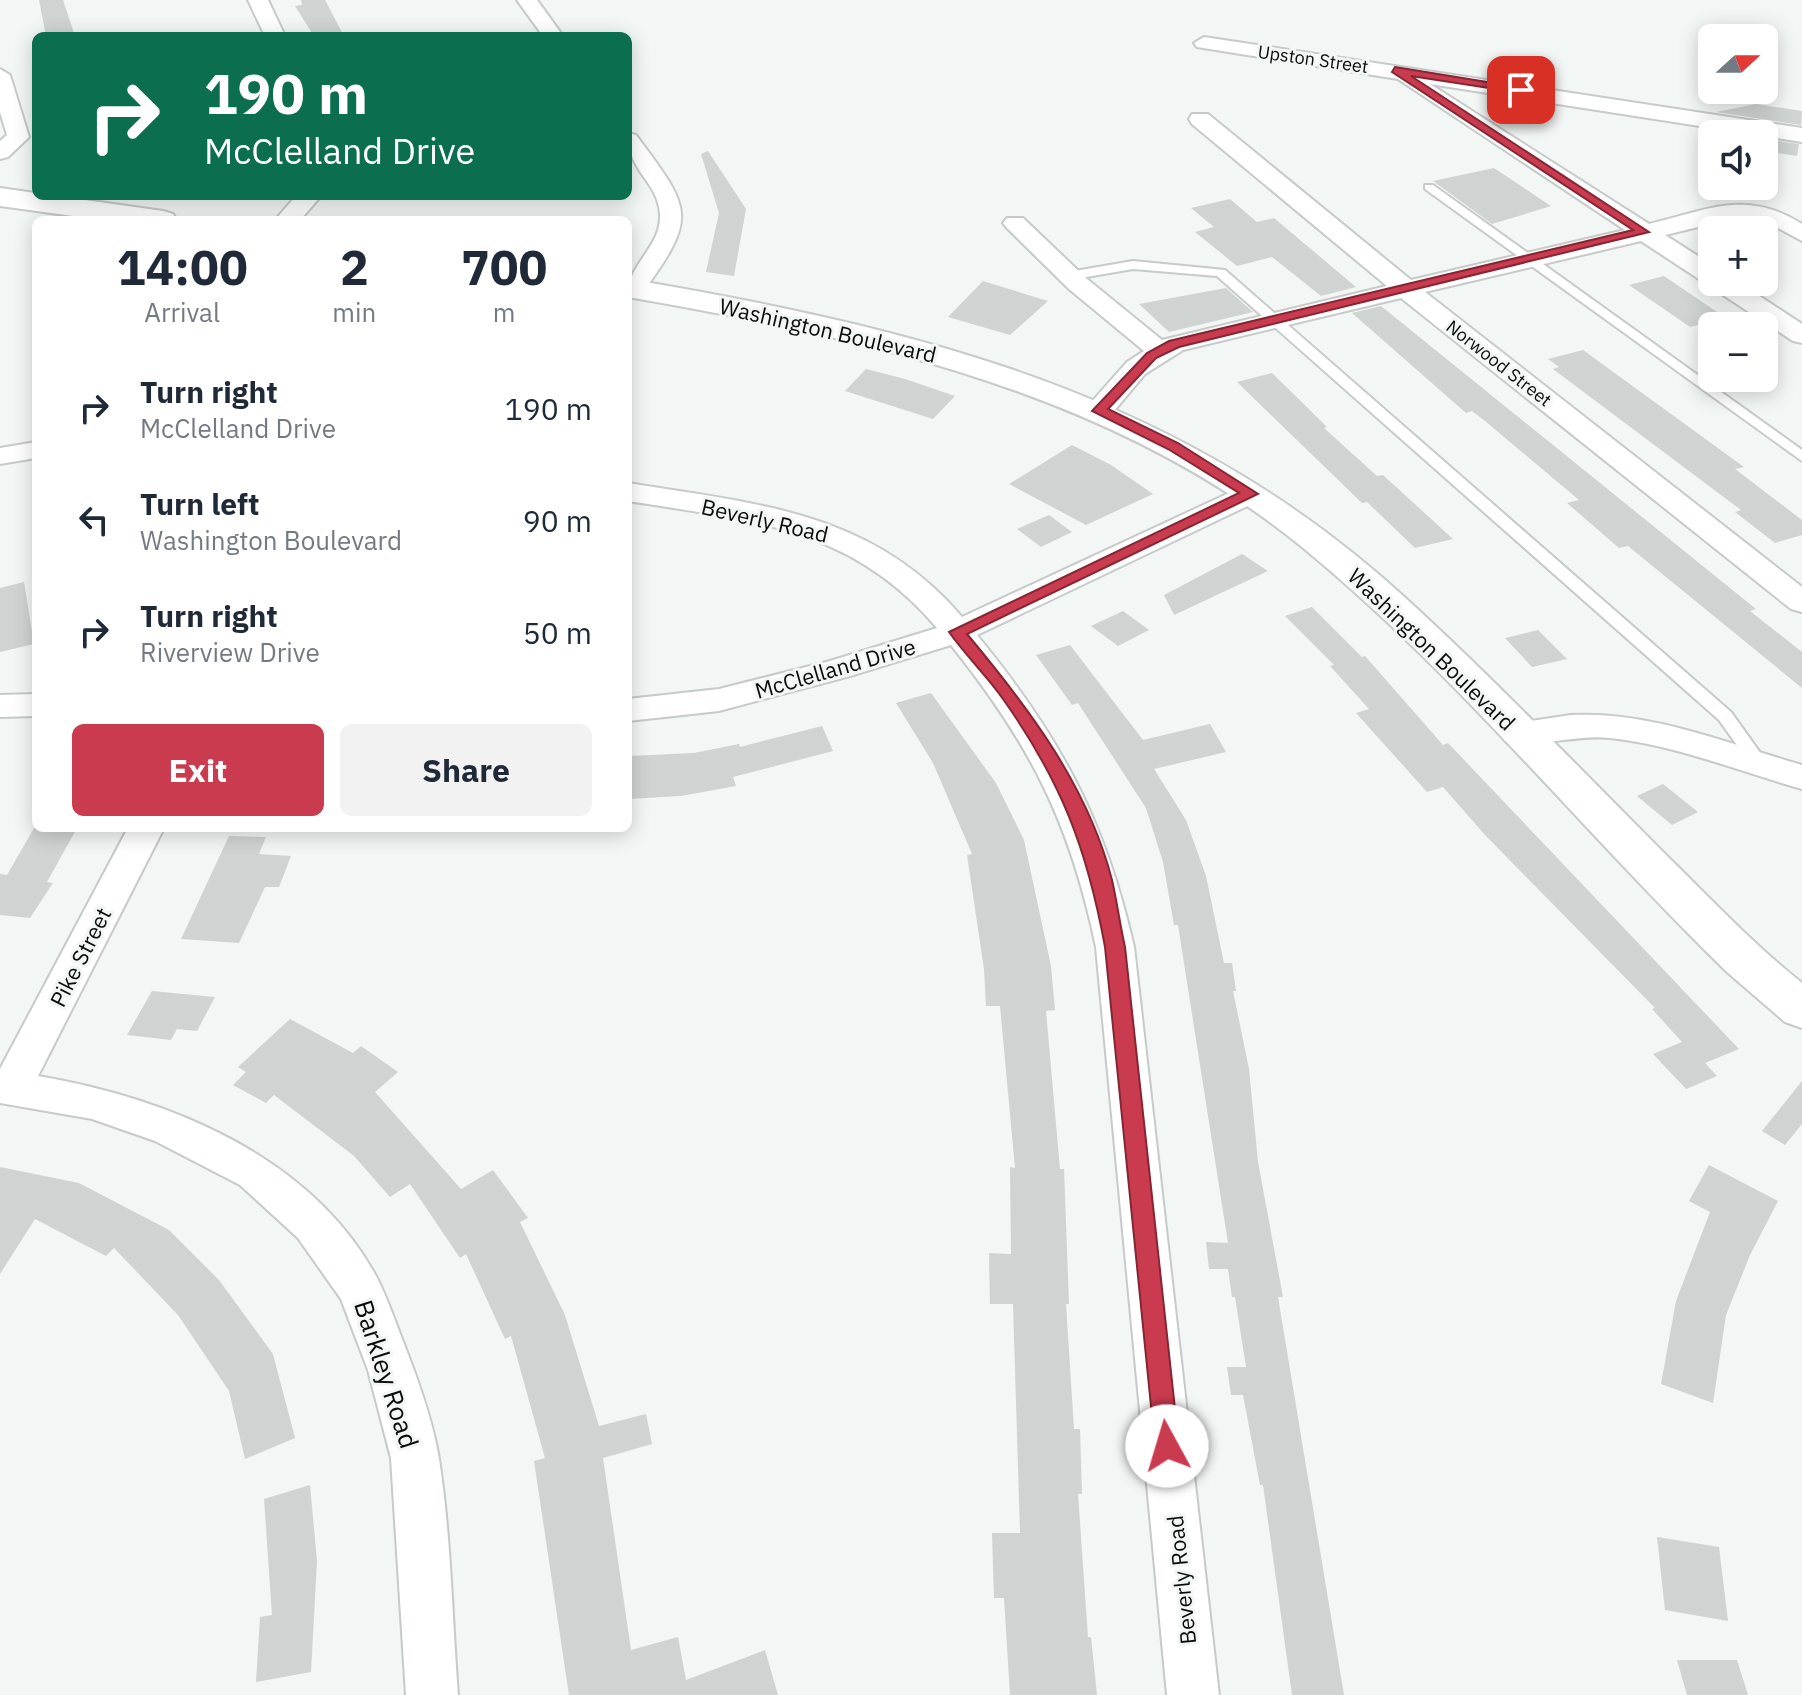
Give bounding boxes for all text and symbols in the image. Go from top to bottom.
north arrow [1698,24,1778,104]
map controls [1698,24,1778,392]
street label: Upston Street [1256,40,1370,78]
pin [1487,56,1555,124]
text: 190 m [204,57,368,129]
icon: right [72,64,176,168]
icon: arrive [1499,68,1543,112]
button: sound [1698,120,1778,200]
text: McClelland Drive [204,127,475,174]
button: + [1698,216,1778,296]
text: 14:00 [117,236,248,298]
text: 2 [340,236,369,298]
text: 700 [461,236,547,298]
street label: Washington Boulevard [717,291,939,369]
text: Arrival [144,295,220,329]
text: min [332,295,376,329]
text: m [493,295,515,329]
button: − [1698,312,1778,392]
street label: Norwood Street [1442,315,1556,411]
text: Turn right [140,372,278,411]
icon: right [72,386,116,430]
text: 190 m [505,389,592,428]
text: McClelland Drive [140,411,336,445]
text: Turn left [140,484,259,523]
street label: Beverly Road [699,491,831,549]
icon: left [72,498,116,542]
text: 90 m [523,501,592,540]
text: Washington Boulevard [140,523,402,557]
street label: Washington Boulevard [1342,562,1522,736]
text: Turn right [140,596,278,635]
icon: right [72,610,116,654]
text: 50 m [523,613,592,652]
street label: McClelland Drive [751,631,919,705]
text: Riverview Drive [140,635,320,669]
button: Exit [72,724,324,816]
button: Share [340,724,592,816]
street label: Pike Street [43,902,117,1012]
street label: Barkley Road [347,1295,427,1453]
position arrow [1125,1404,1209,1488]
street label: Beverly Road [1160,1514,1202,1646]

